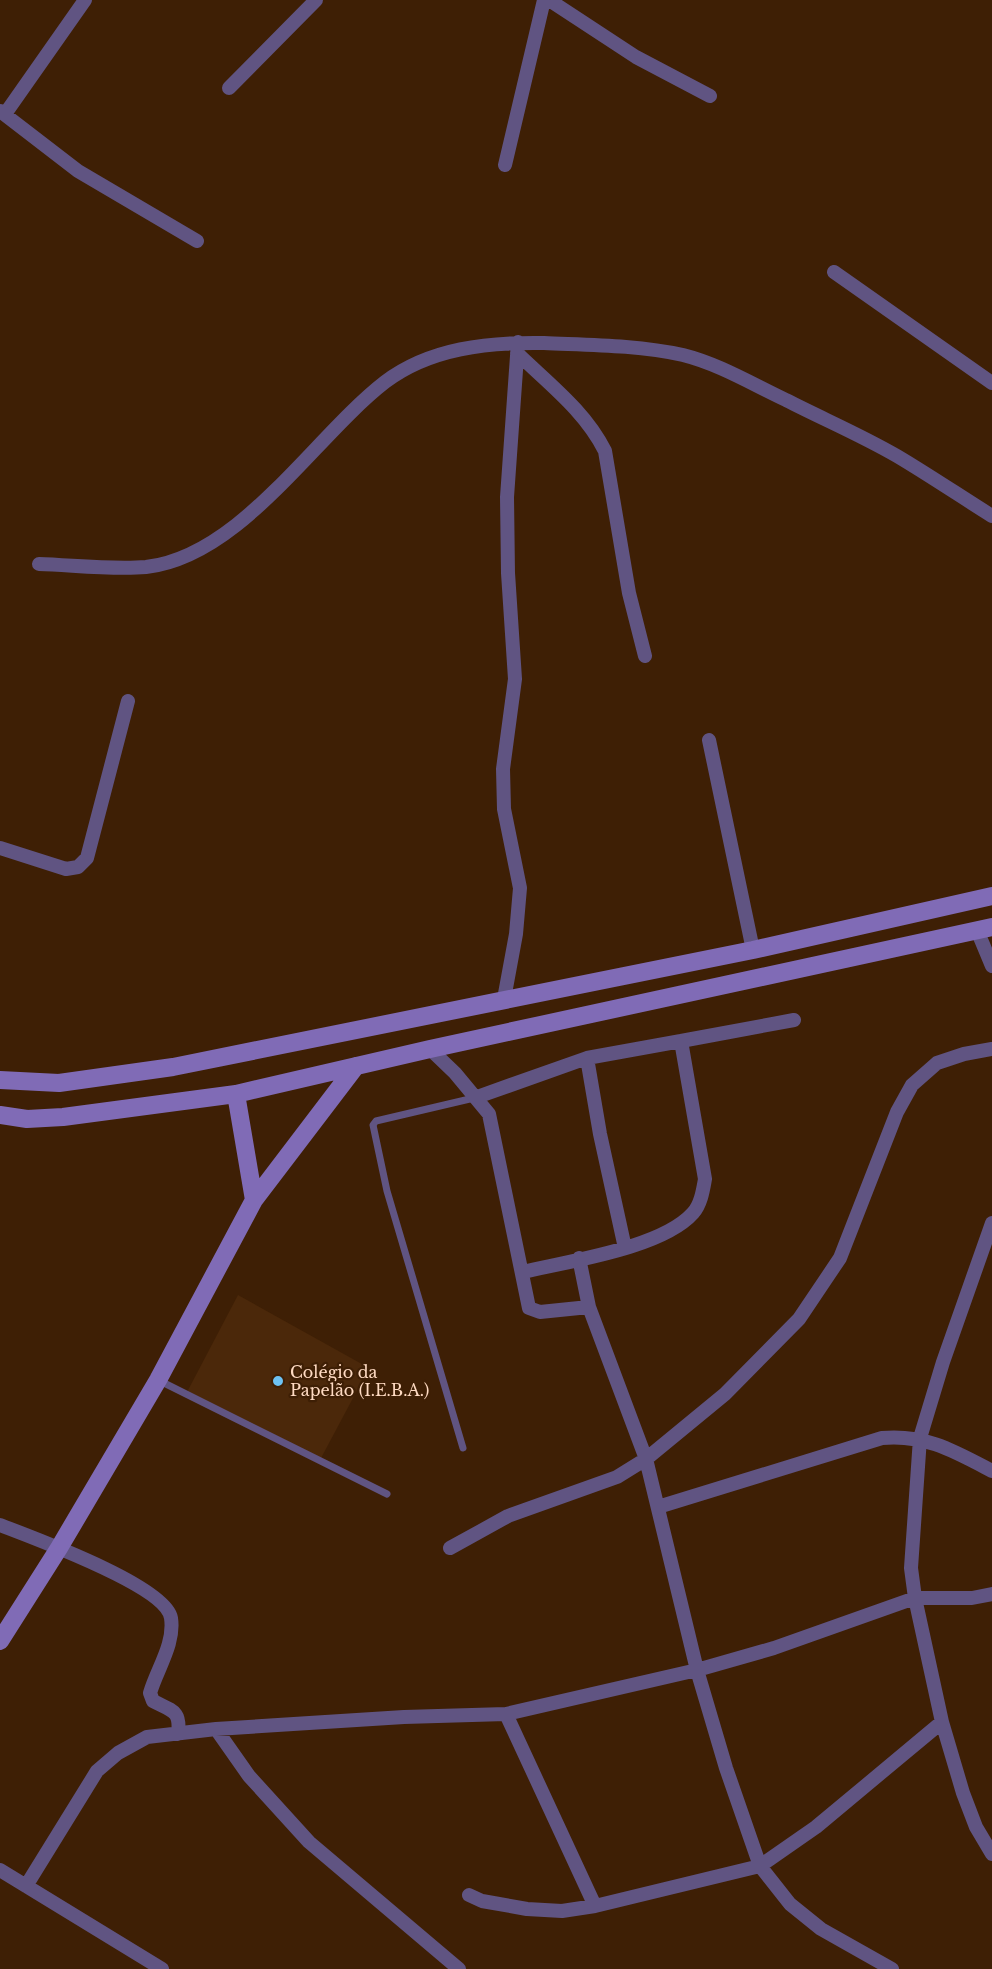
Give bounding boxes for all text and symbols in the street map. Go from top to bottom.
place label: Colégio da Papelão (I.E.B.A.) [290,1362,429,1400]
marker: Colégio da Papelão (I.E.B.A.) [271,1374,285,1388]

